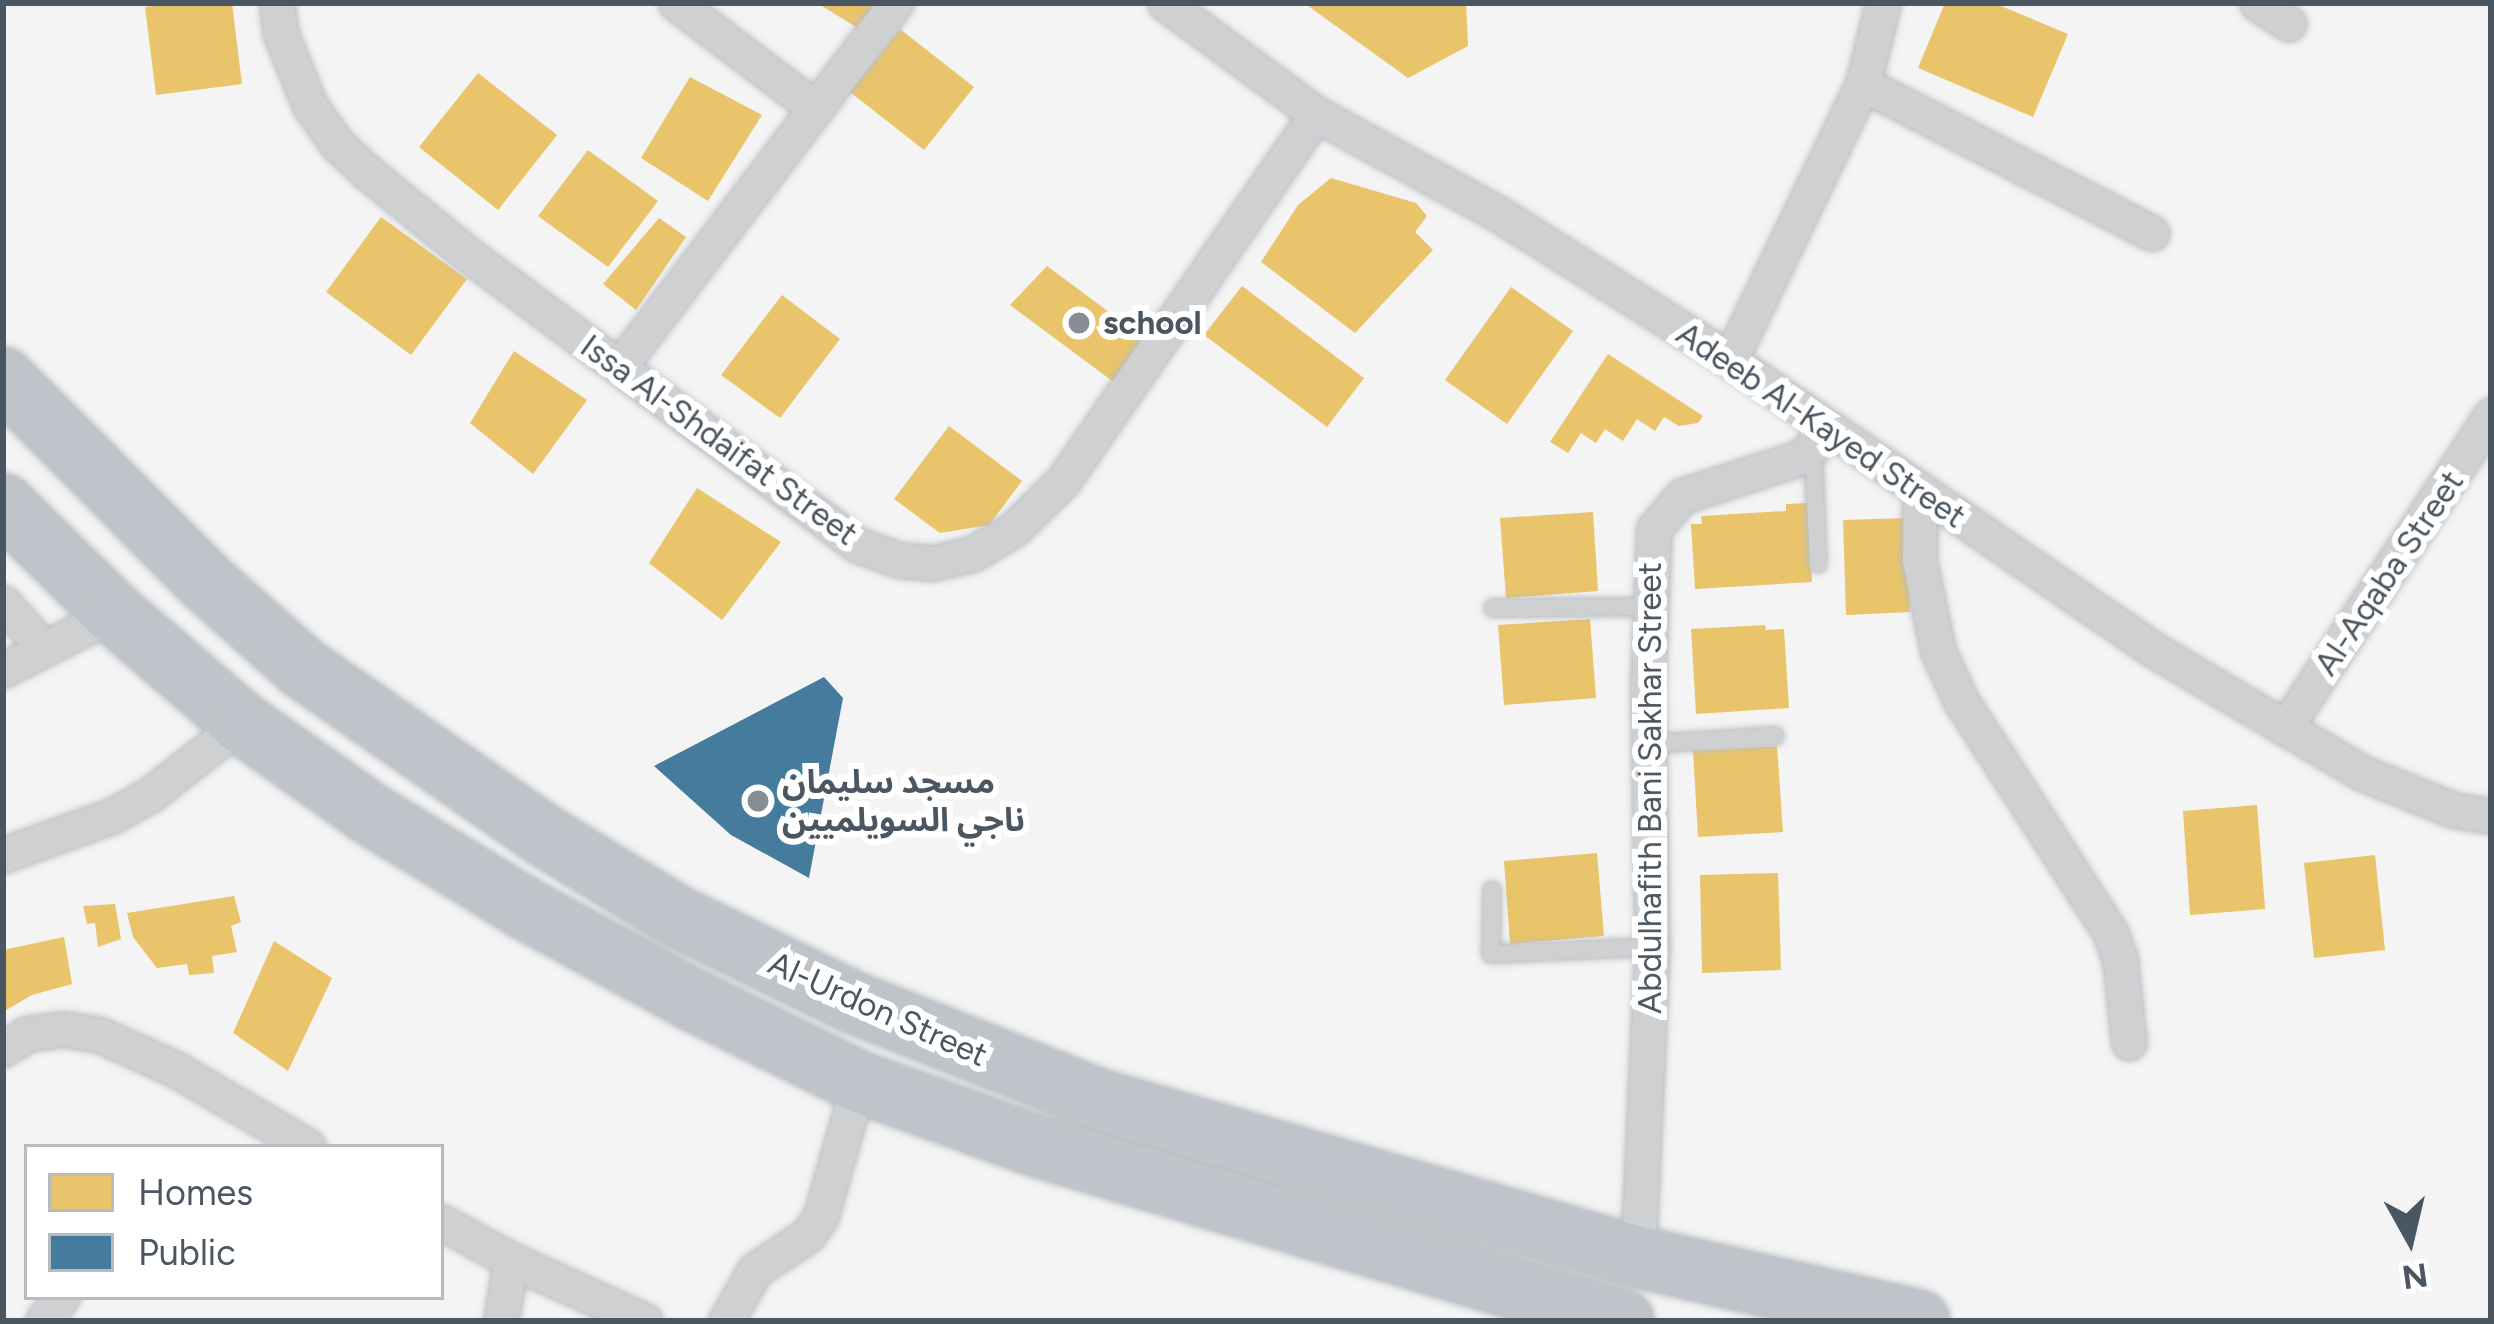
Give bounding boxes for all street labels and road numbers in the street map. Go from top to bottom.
street label: Adeeb Al-Kayed Street [1669,314,1973,536]
street label: Issa Al-Shdaifat Street [573,326,865,554]
street label: Al-Aqaba Street [2306,463,2472,683]
street label: Abdulhafith Bani Sakhar Street [1630,562,1670,1014]
street label: Al-Urdon Street [762,943,994,1075]

